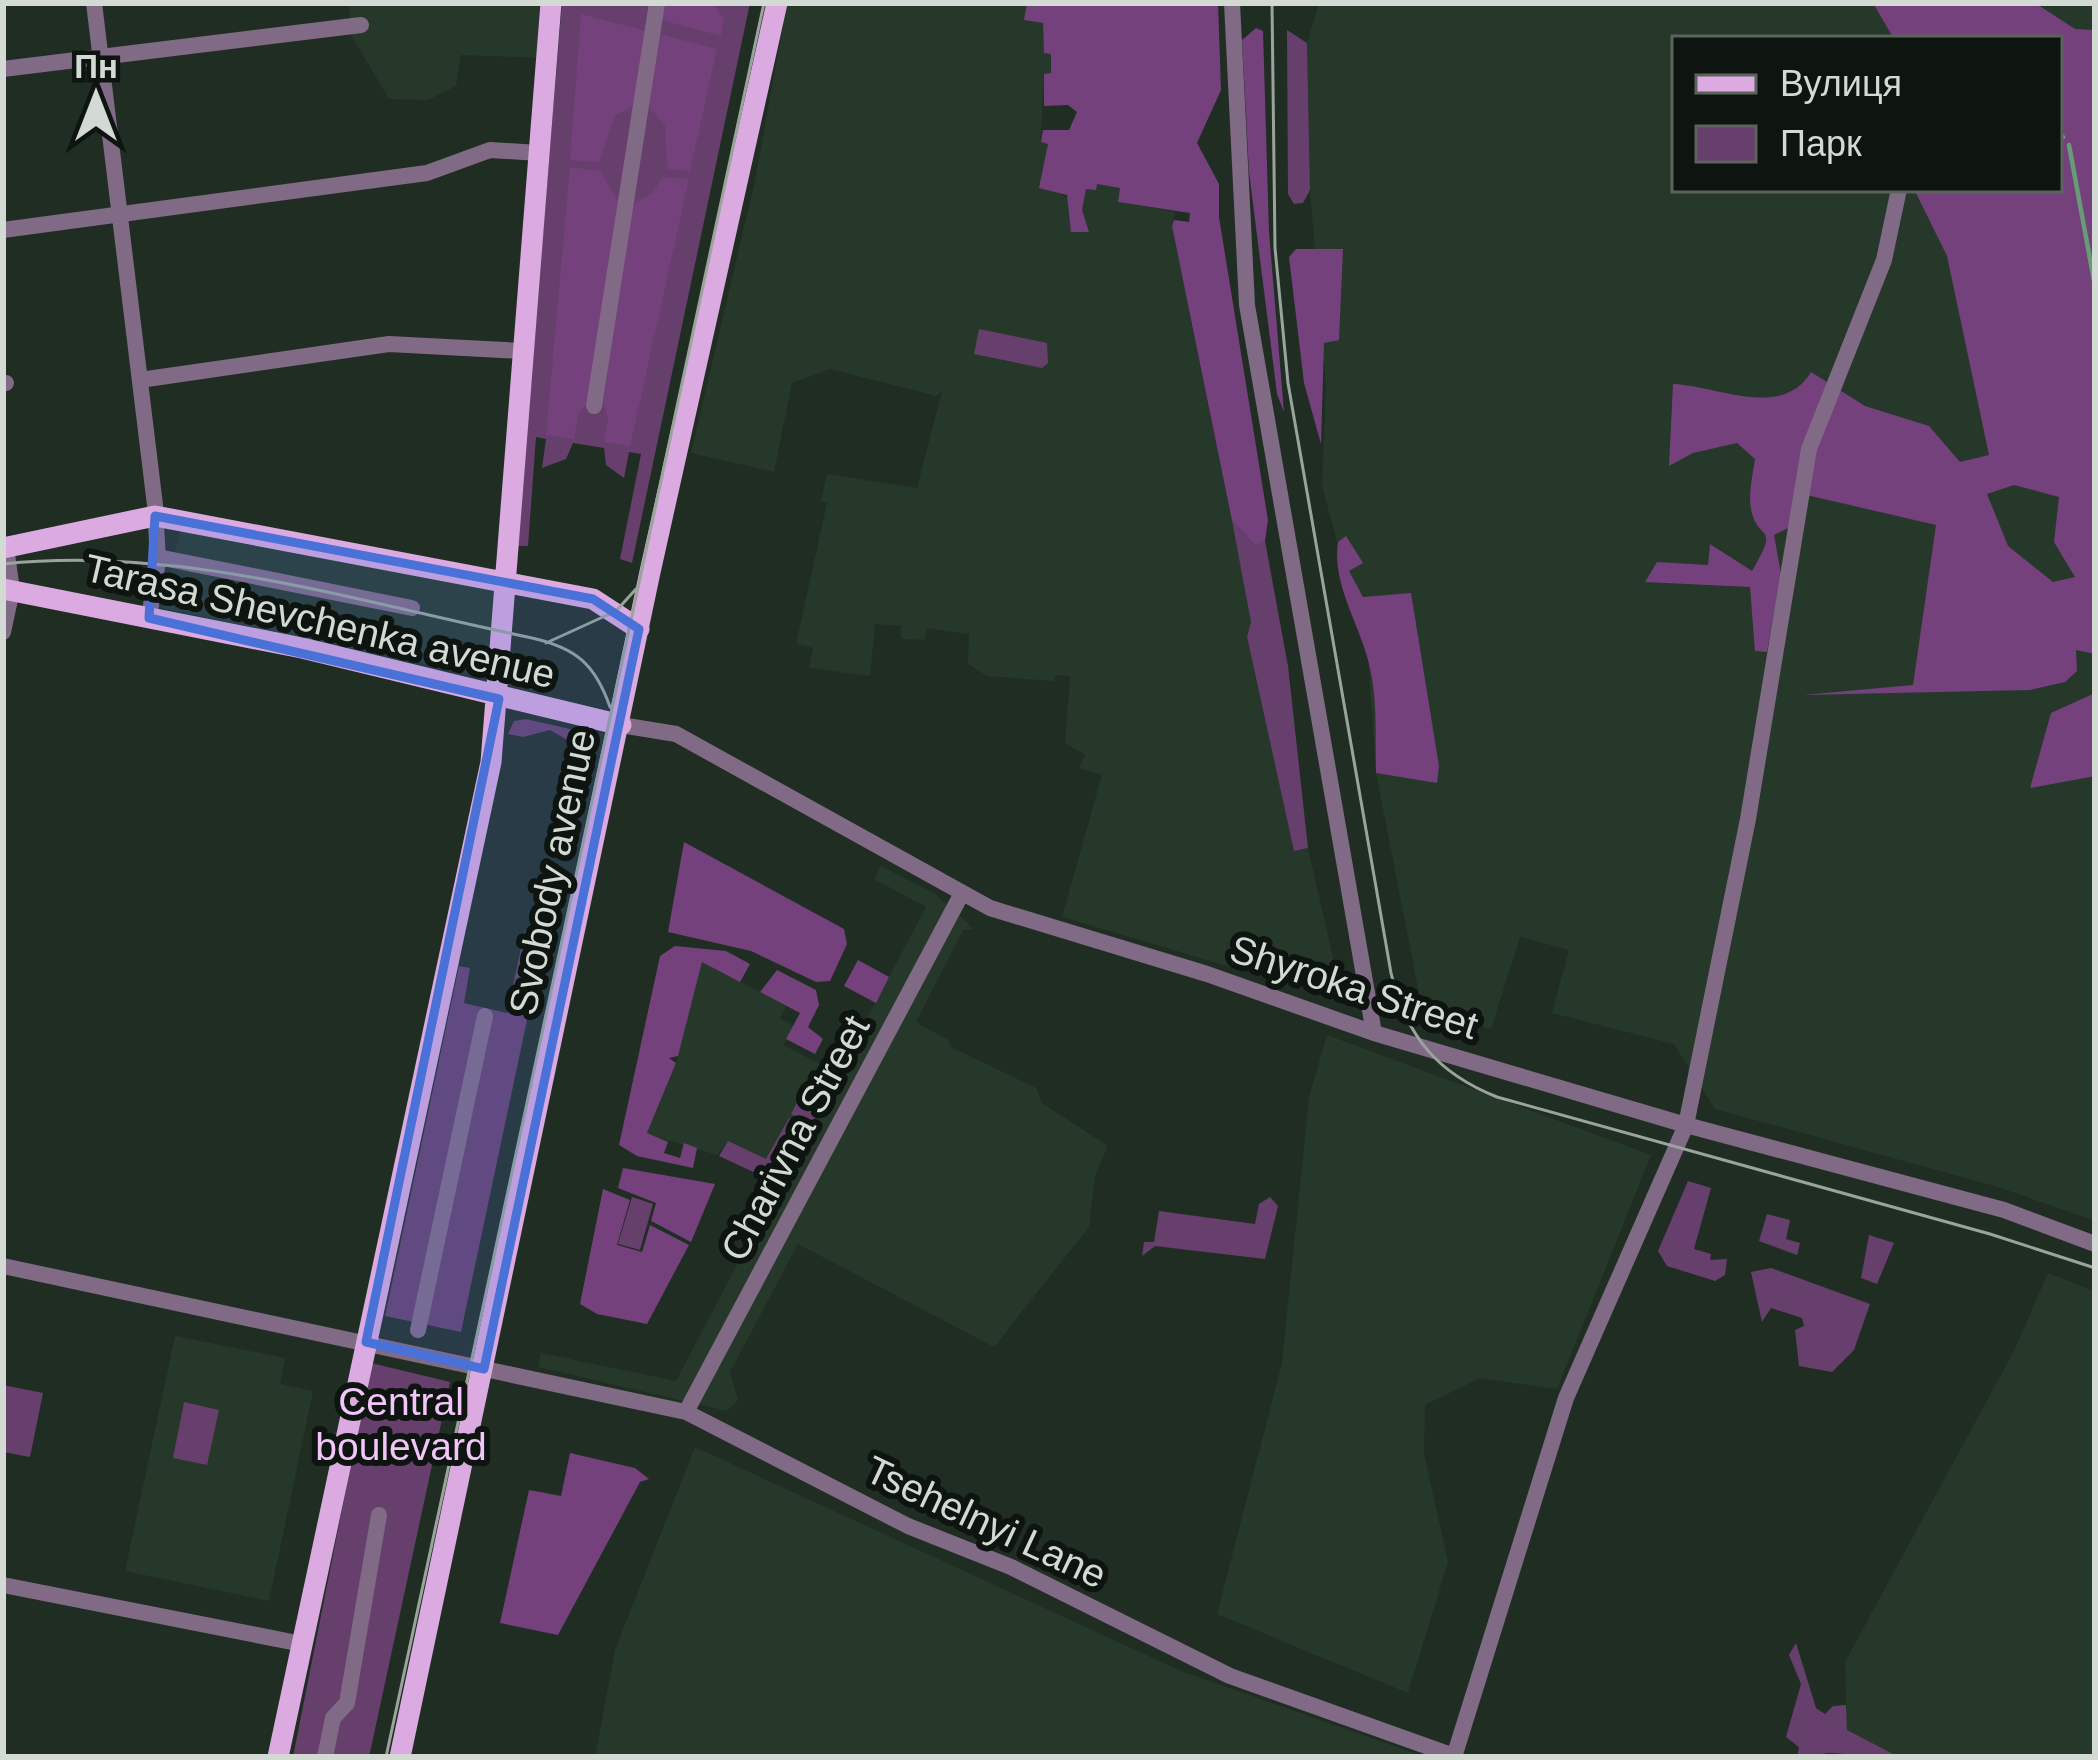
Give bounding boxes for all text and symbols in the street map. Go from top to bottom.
north arrow [36,36,156,156]
legend [1672,36,2062,192]
text: Пн [74,48,118,85]
text: Вулиця [1780,63,1902,104]
text: Парк [1780,123,1862,164]
street label: Tarasa Shevchenka avenue [81,546,559,696]
street label: Svobody avenue [501,725,603,1019]
street label: Shyroka Street [1225,927,1483,1047]
street label: Charivna Street [712,1008,878,1268]
park label: Central boulevard [315,1380,487,1468]
street label: Tsehelnyi Lane [859,1448,1113,1596]

